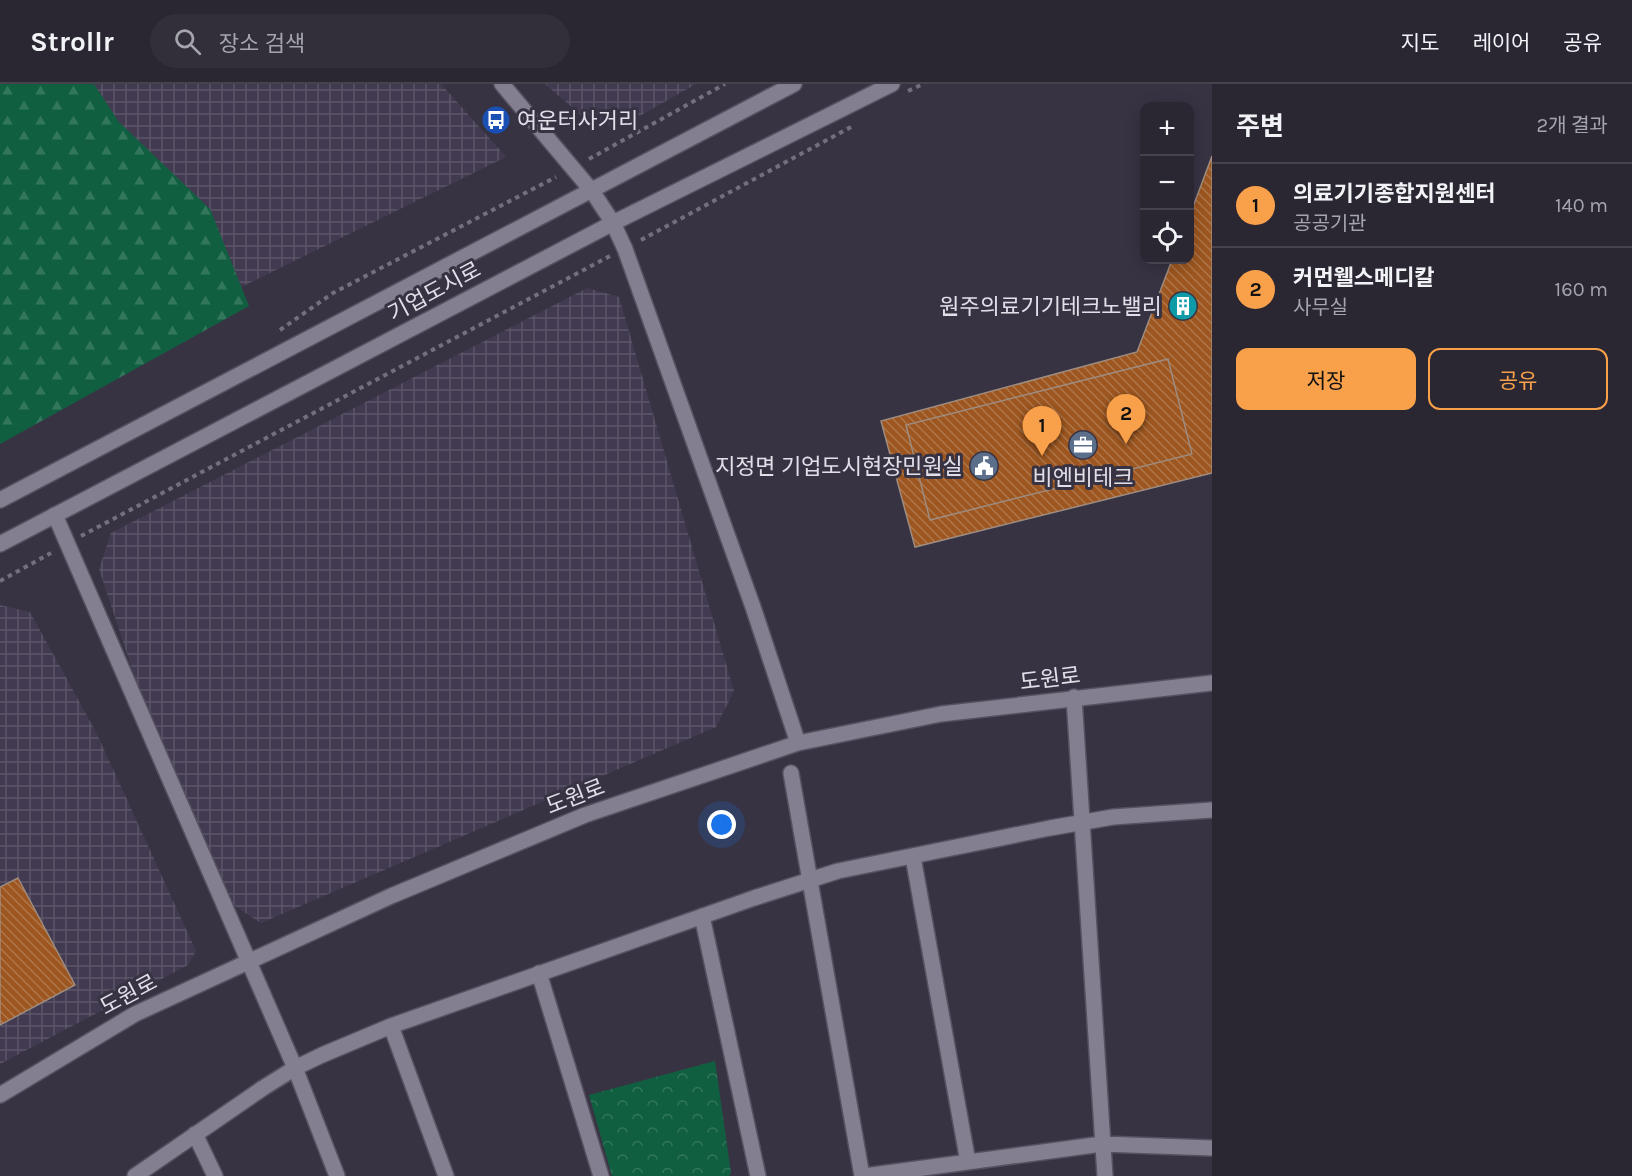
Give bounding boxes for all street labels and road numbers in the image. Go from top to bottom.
street label: 기업도시로 [384,257,485,327]
street label: 도원로 [1018,662,1082,696]
street label: 도원로 [542,774,608,820]
street label: 도원로 [96,969,161,1021]

